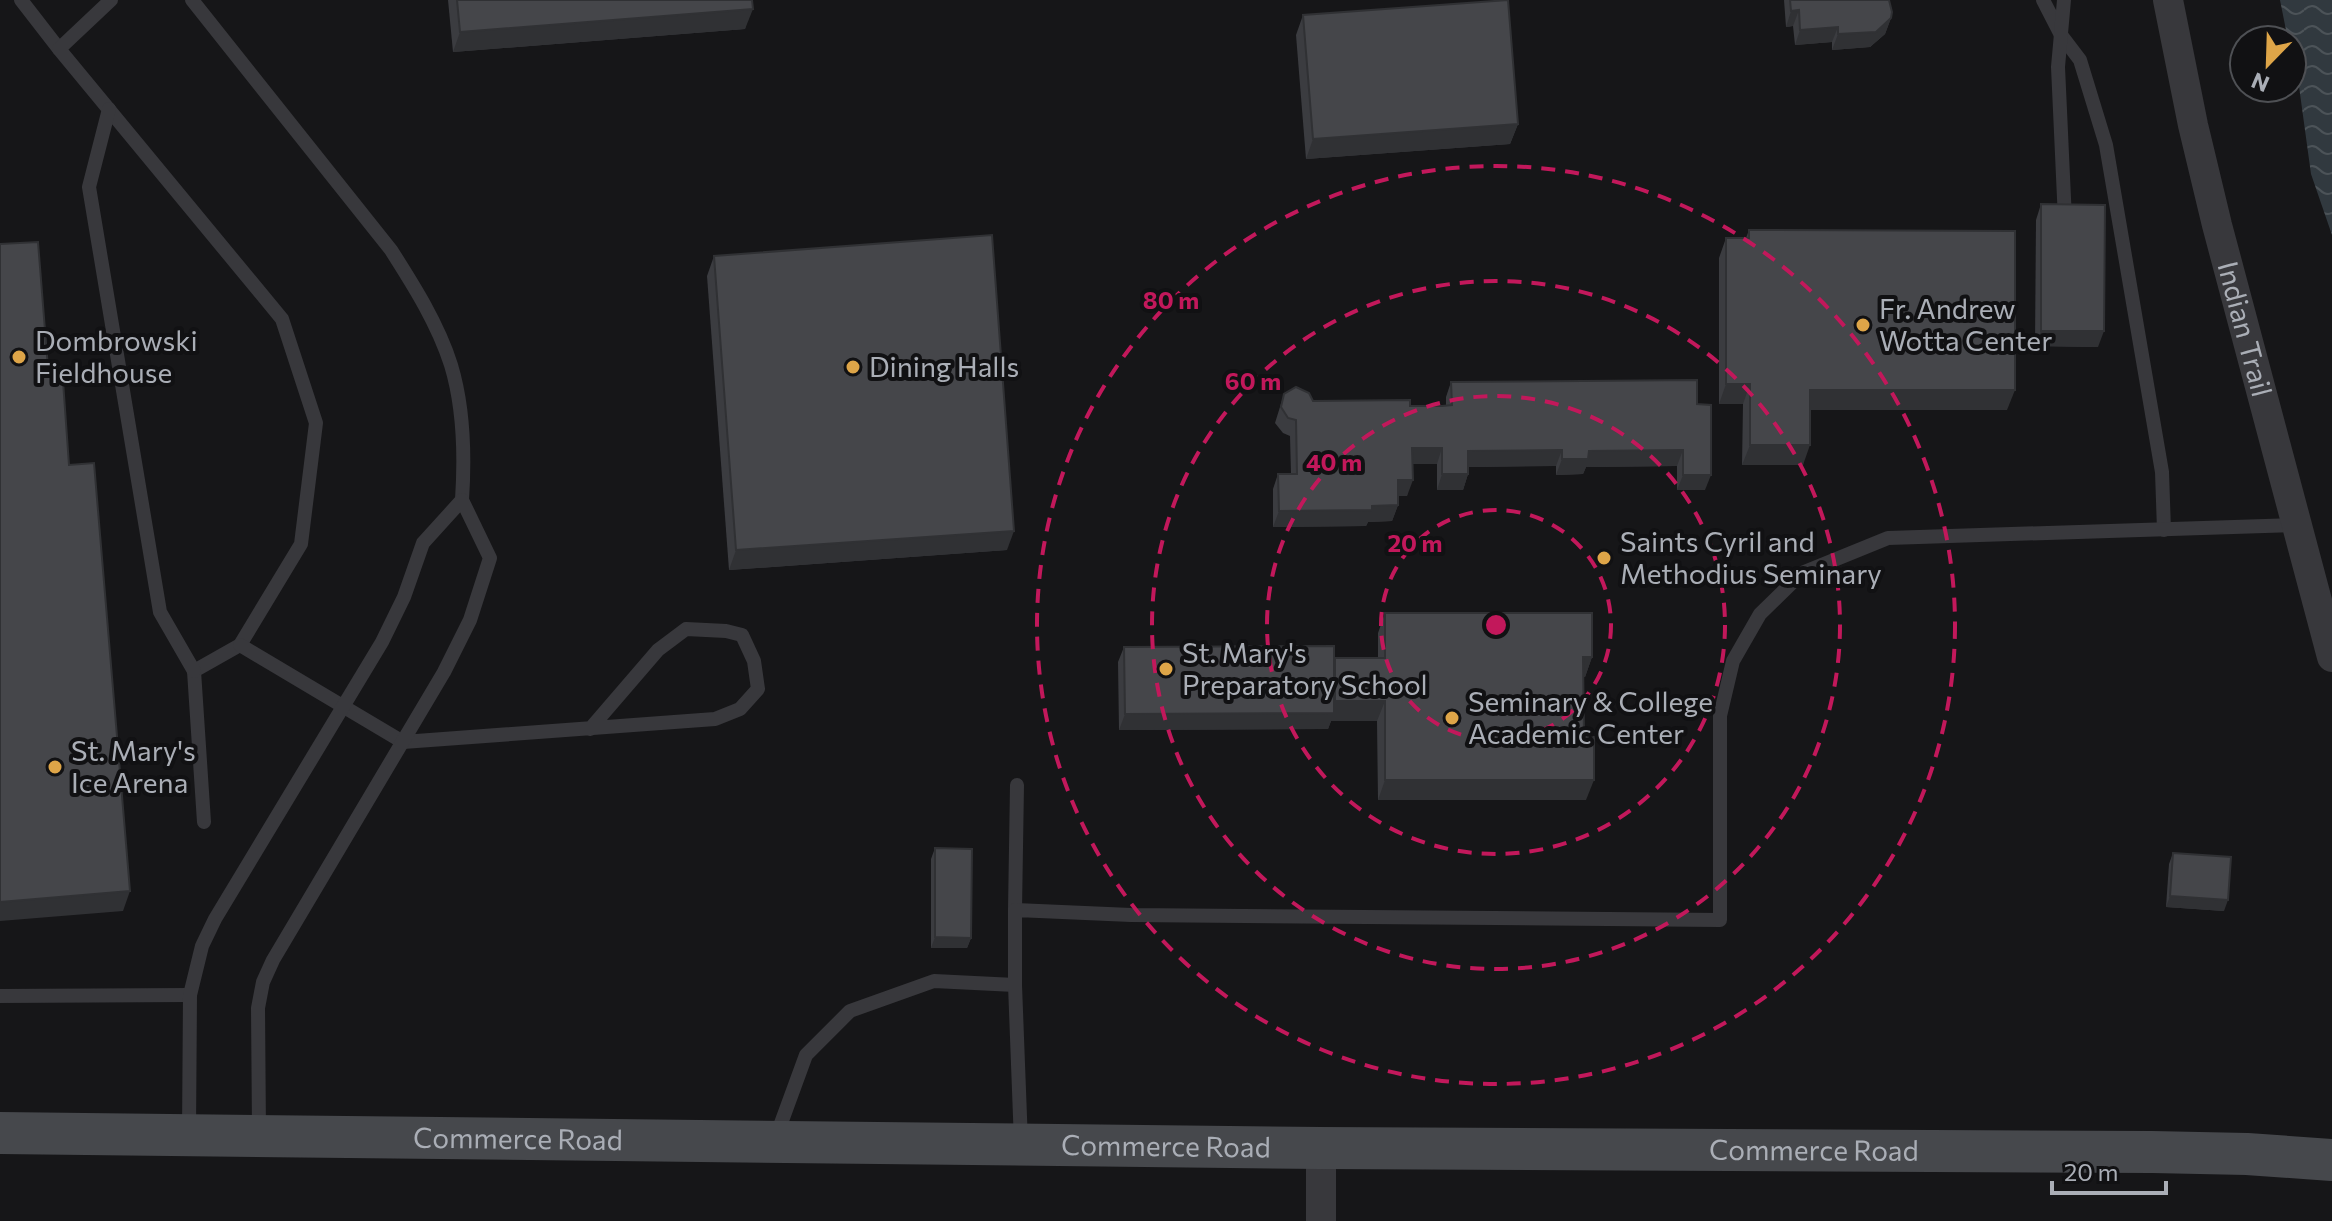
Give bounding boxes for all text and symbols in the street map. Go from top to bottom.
north arrow [2228,24,2308,104]
text: N [2247,67,2273,99]
street label: Indian Trail [2211,257,2280,400]
text: 80 m [1143,285,1199,314]
place label: Fr. Andrew Wotta Center [1879,291,2052,357]
marker: Fr. Andrew Wotta Center [1854,316,1872,334]
place label: Dombrowski Fieldhouse [35,323,198,389]
marker: Dombrowski Fieldhouse [10,348,28,366]
place label: Dining Halls [869,349,1019,383]
marker: Dining Halls [844,358,862,376]
text: 60 m [1225,366,1281,395]
text: 40 m [1306,447,1362,476]
place label: Saints Cyril and Methodius Seminary [1620,524,1882,590]
text: 20 m [1388,528,1442,557]
marker: Saints Cyril and Methodius Seminary [1595,549,1613,567]
centre of rings [1482,611,1510,639]
place label: St. Mary's Preparatory School [1182,635,1428,701]
marker: St. Mary's Preparatory School [1157,660,1175,678]
place label: Seminary & College Academic Center [1468,684,1713,750]
marker: Seminary & College Academic Center [1443,709,1461,727]
place label: St. Mary's Ice Arena [71,733,196,799]
marker: St. Mary's Ice Arena [46,758,64,776]
street label: Commerce Road [413,1120,623,1156]
street label: Commerce Road [1061,1127,1271,1163]
street label: Commerce Road [1709,1132,1919,1167]
scale bar [2052,1145,2166,1195]
text: 20 m [2064,1157,2118,1186]

